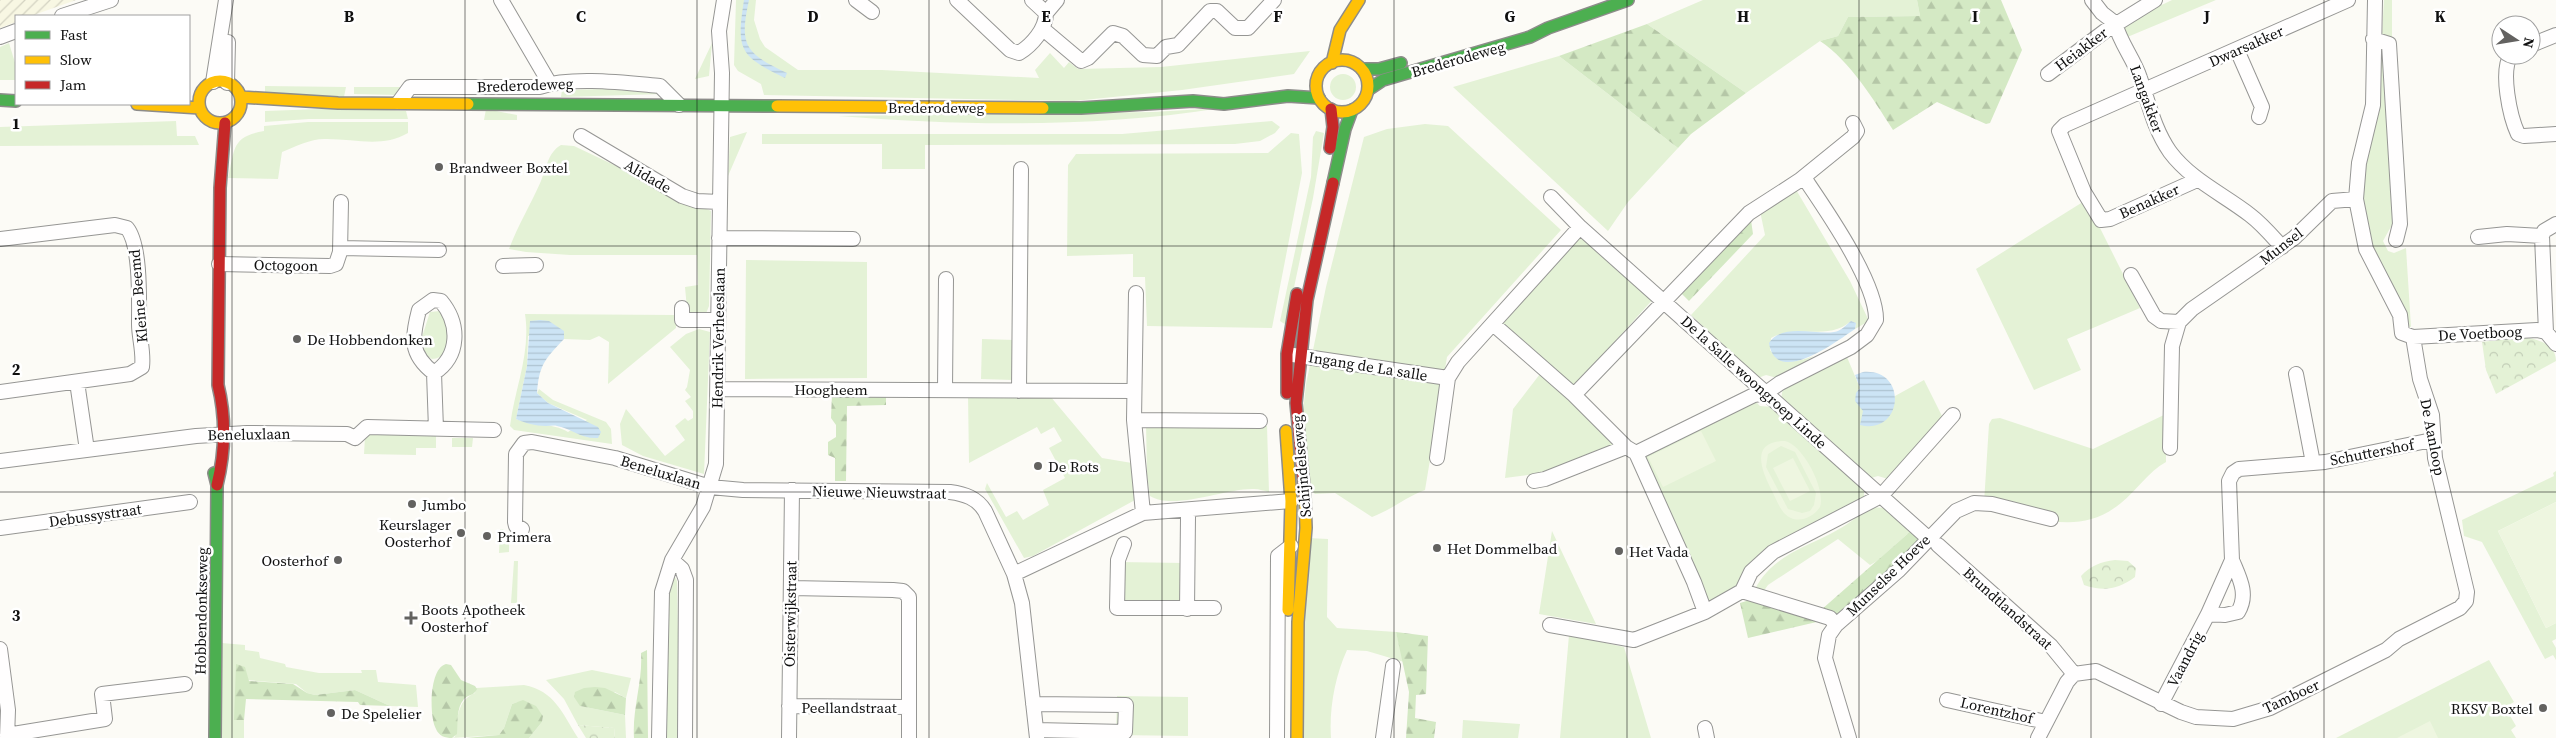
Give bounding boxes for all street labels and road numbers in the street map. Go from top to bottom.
street label: Dwarsakker [2205,20,2287,72]
street label: Heiakker [2050,22,2112,76]
street label: Brederodeweg [1409,36,1507,82]
street label: Langakker [2125,62,2169,136]
street label: Brederodeweg [476,73,574,97]
street label: Brederodeweg [888,97,984,118]
street label: Alidade [621,154,676,198]
street label: Benakker [2116,178,2183,224]
street label: Munsel [2255,222,2307,270]
street label: Kleine Beemd [123,248,153,344]
street label: Octogoon [254,254,318,276]
street label: Hendrik Verheeslaan [706,267,730,409]
street label: De la Salle woongroep Linde [1676,311,1832,454]
street label: De Voetboog [2437,320,2523,346]
street label: Ingang de La salle [1307,346,1429,386]
street label: Hoogheem [794,379,868,400]
street label: De Aanloop [2415,397,2451,477]
street label: Schijndelseweg [1286,414,1316,518]
street label: Beneluxlaan [207,423,291,445]
street label: Schuttershof [2328,433,2417,470]
street label: Beneluxlaan [618,450,704,494]
street label: Nieuwe Nieuwstraat [812,480,947,504]
street label: Debussystraat [47,498,143,532]
street label: Munselse Hoeve [1841,529,1935,621]
street label: Hobbendonkseweg [189,547,213,675]
street label: Oisterwijkstraat [779,560,801,667]
street label: Brundtlandstraat [1959,562,2058,654]
street label: Vaandrig [2162,627,2209,691]
street label: Tamboer [2259,673,2323,718]
street label: Lorentzhof [1958,691,2037,729]
street label: Peellandstraat [801,697,897,718]

